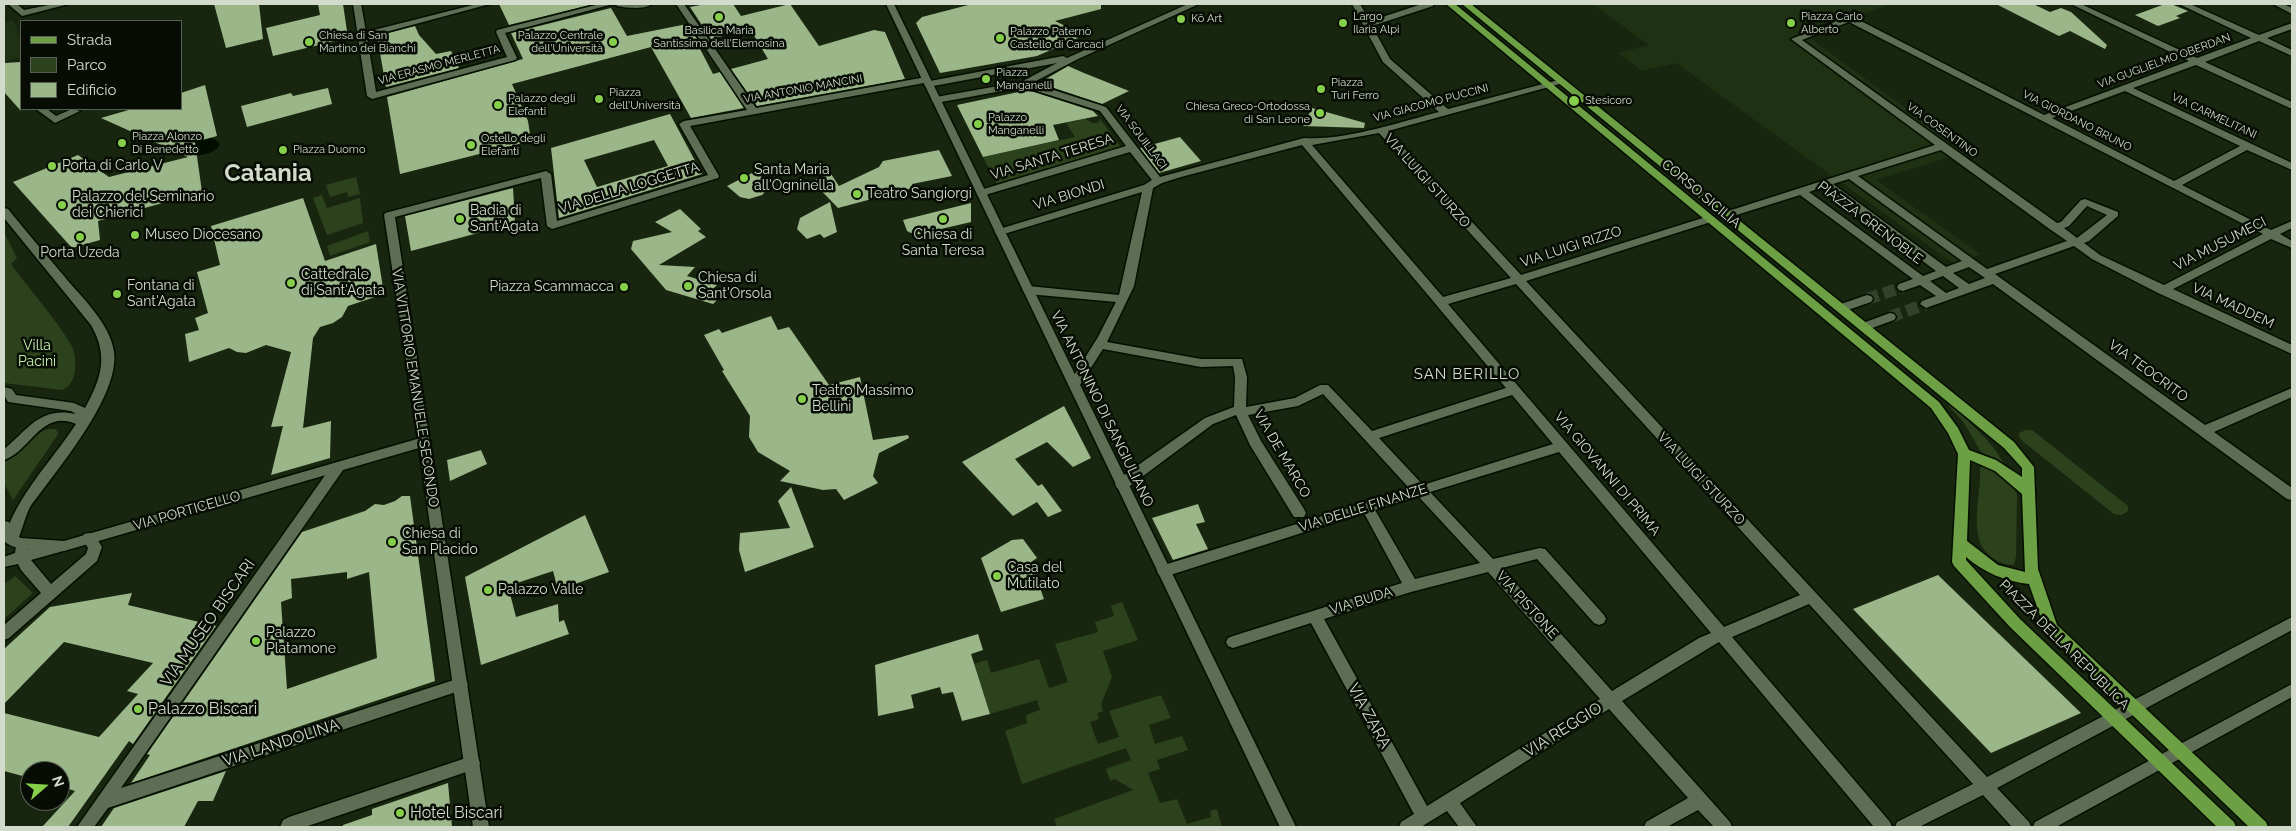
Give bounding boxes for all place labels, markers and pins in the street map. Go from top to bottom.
place label: Largo Ilaria Alpi [1353,10,1399,36]
place label: Piazza Carlo Alberto [1801,10,1863,36]
marker: Basilica Maria Santissima dell'Elemosina [713,11,725,23]
place label: Kō Art [1191,12,1222,26]
marker: Kō Art [1175,13,1187,25]
marker: Largo Ilaria Alpi [1337,17,1349,29]
marker: Piazza Carlo Alberto [1785,17,1797,29]
place label: Basilica Maria Santissima dell'Elemosina [653,24,785,50]
place label: Palazzo Paternò Castello di Carcaci [1010,25,1104,51]
place label: Chiesa di San Martino dei Bianchi [319,29,416,55]
place label: Palazzo Centrale dell'Università [518,29,603,55]
marker: Palazzo Paternò Castello di Carcaci [994,32,1006,44]
marker: Chiesa di San Martino dei Bianchi [303,36,315,48]
marker: Palazzo Centrale dell'Università [607,36,619,48]
place label: Piazza Manganelli [996,66,1052,92]
marker: Piazza Manganelli [980,73,992,85]
place label: Piazza Turi Ferro [1331,76,1379,102]
marker: Piazza Turi Ferro [1315,83,1327,95]
place label: Piazza dell'Università [609,86,681,112]
place label: Palazzo degli Elefanti [508,92,575,118]
marker: Piazza dell'Università [593,93,605,105]
marker: Stesicoro [1567,94,1581,108]
place label: Stesicoro [1585,94,1632,108]
marker: Palazzo degli Elefanti [492,99,504,111]
place label: Chiesa Greco-Ortodossa di San Leone [1186,100,1310,126]
marker: Chiesa Greco-Ortodossa di San Leone [1314,107,1326,119]
place label: Palazzo Manganelli [988,111,1044,137]
marker: Palazzo Manganelli [972,118,984,130]
place label: Piazza Alonzo Di Benedetto [132,130,202,156]
place label: Ostello degli Elefanti [481,132,545,158]
marker: Piazza Alonzo Di Benedetto [116,137,128,149]
marker: Ostello degli Elefanti [465,139,477,151]
place label: Piazza Duomo [293,143,365,157]
marker: Piazza Duomo [277,144,289,156]
place label: Porta di Carlo V [62,158,162,174]
marker: Porta di Carlo V [46,160,58,172]
place label: Santa Maria all'Ogninella [754,162,834,194]
marker: Santa Maria all'Ogninella [738,172,750,184]
place label: Teatro Sangiorgi [867,186,972,202]
marker: Teatro Sangiorgi [851,188,863,200]
place label: Palazzo del Seminario dei Chierici [72,189,214,222]
marker: Palazzo del Seminario dei Chierici [56,199,68,211]
place label: Badia di Sant'Agata [470,203,539,236]
marker: Badia di Sant'Agata [454,213,466,225]
marker: Chiesa di Santa Teresa [937,213,949,225]
place label: Museo Diocesano [145,227,261,243]
place label: Chiesa di Santa Teresa [902,227,984,260]
marker: Museo Diocesano [129,229,141,241]
marker: Porta Uzeda [74,231,86,243]
place label: Porta Uzeda [40,245,120,261]
place label: Cattedrale di Sant'Agata [301,267,385,300]
place label: Chiesa di Sant'Orsola [698,270,772,302]
marker: Cattedrale di Sant'Agata [285,277,297,289]
place label: Fontana di Sant'Agata [127,278,196,310]
place label: Piazza Scammacca [490,279,614,295]
marker: Chiesa di Sant'Orsola [682,280,694,292]
marker: Piazza Scammacca [618,281,630,293]
marker: Fontana di Sant'Agata [111,288,123,300]
place label: Teatro Massimo Bellini [812,383,914,416]
marker: Teatro Massimo Bellini [796,393,808,405]
place label: Chiesa di San Placido [402,526,478,558]
marker: Chiesa di San Placido [386,536,398,548]
place label: Casa del Mutilato [1007,560,1063,592]
marker: Casa del Mutilato [991,570,1003,582]
place label: Palazzo Valle [498,582,583,598]
marker: Palazzo Valle [482,584,494,596]
place label: Palazzo Platamone [266,625,336,658]
marker: Palazzo Platamone [250,635,262,647]
place label: Palazzo Biscari [148,699,257,719]
marker: Palazzo Biscari [132,703,144,715]
place label: Hotel Biscari [410,803,503,823]
marker: Hotel Biscari [394,807,406,819]

